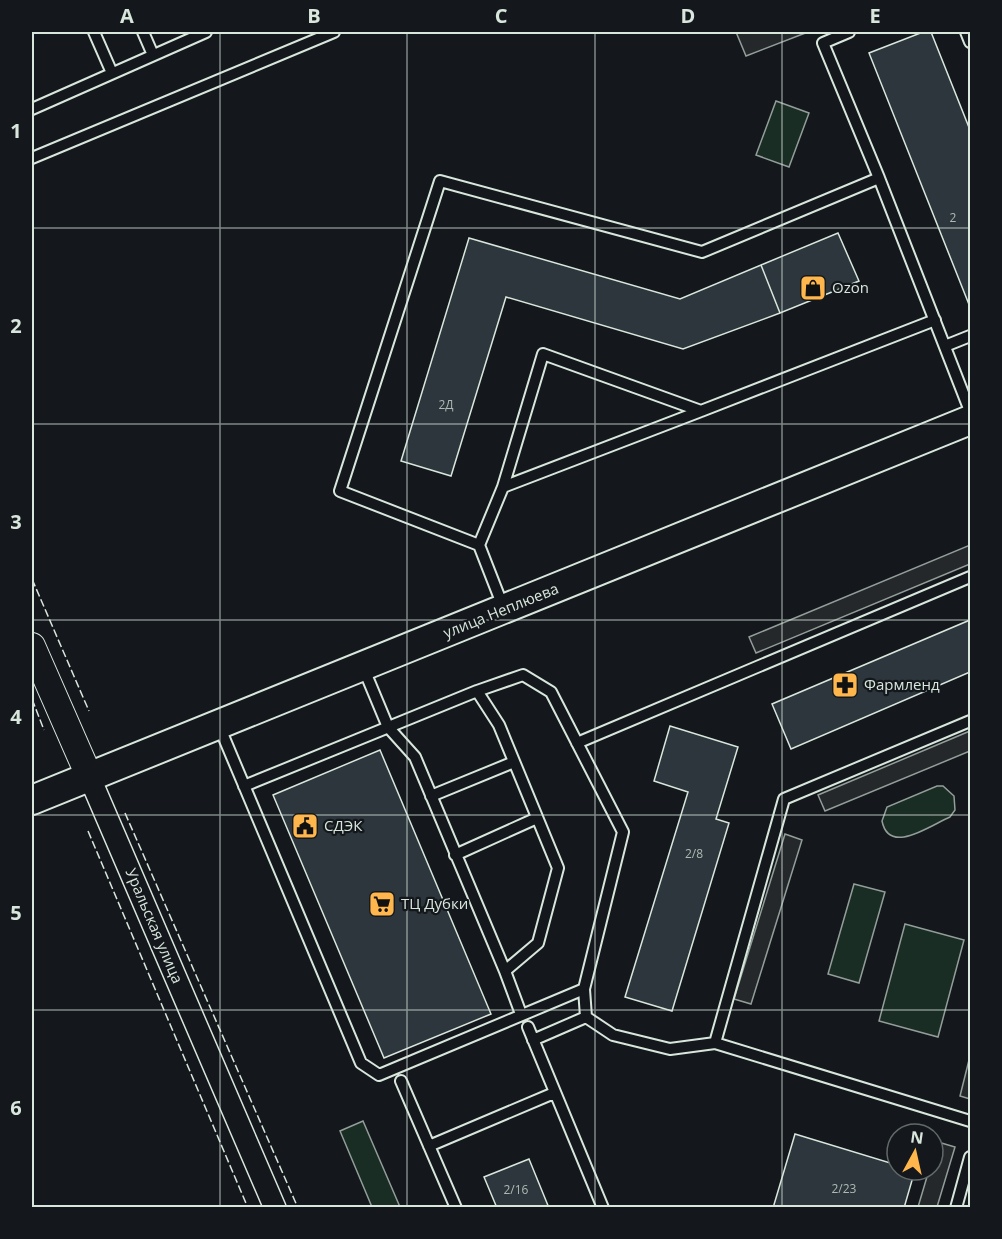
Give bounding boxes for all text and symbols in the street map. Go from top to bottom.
text: A [120,2,134,29]
text: B [307,2,321,29]
text: C [495,2,508,29]
text: D [681,2,695,29]
text: E [869,2,881,29]
text: 1 [10,117,22,144]
house number: 2 [950,209,957,226]
shop icon: Ozon [798,273,828,303]
place label: Ozon [832,277,869,297]
text: 2 [10,312,22,339]
house number: 2Д [438,396,454,413]
text: 3 [10,508,22,535]
street label: улица Неплюева [440,578,561,642]
pharmacy icon: Фармленд [830,670,860,700]
place label: Фармленд [864,674,940,694]
text: 4 [10,703,22,730]
public building icon: СДЭК [290,811,320,841]
place label: СДЭК [324,815,363,835]
house number: 2/8 [685,845,703,862]
street label: Уральская улица [122,865,188,986]
supermarket icon: ТЦ Дубки [367,889,397,919]
place label: ТЦ Дубки [401,893,468,913]
text: 5 [10,899,22,926]
text: 6 [10,1094,22,1121]
north arrow [885,1122,945,1182]
text: N [909,1125,925,1149]
house number: 2/23 [832,1180,857,1197]
house number: 2/16 [504,1181,529,1198]

